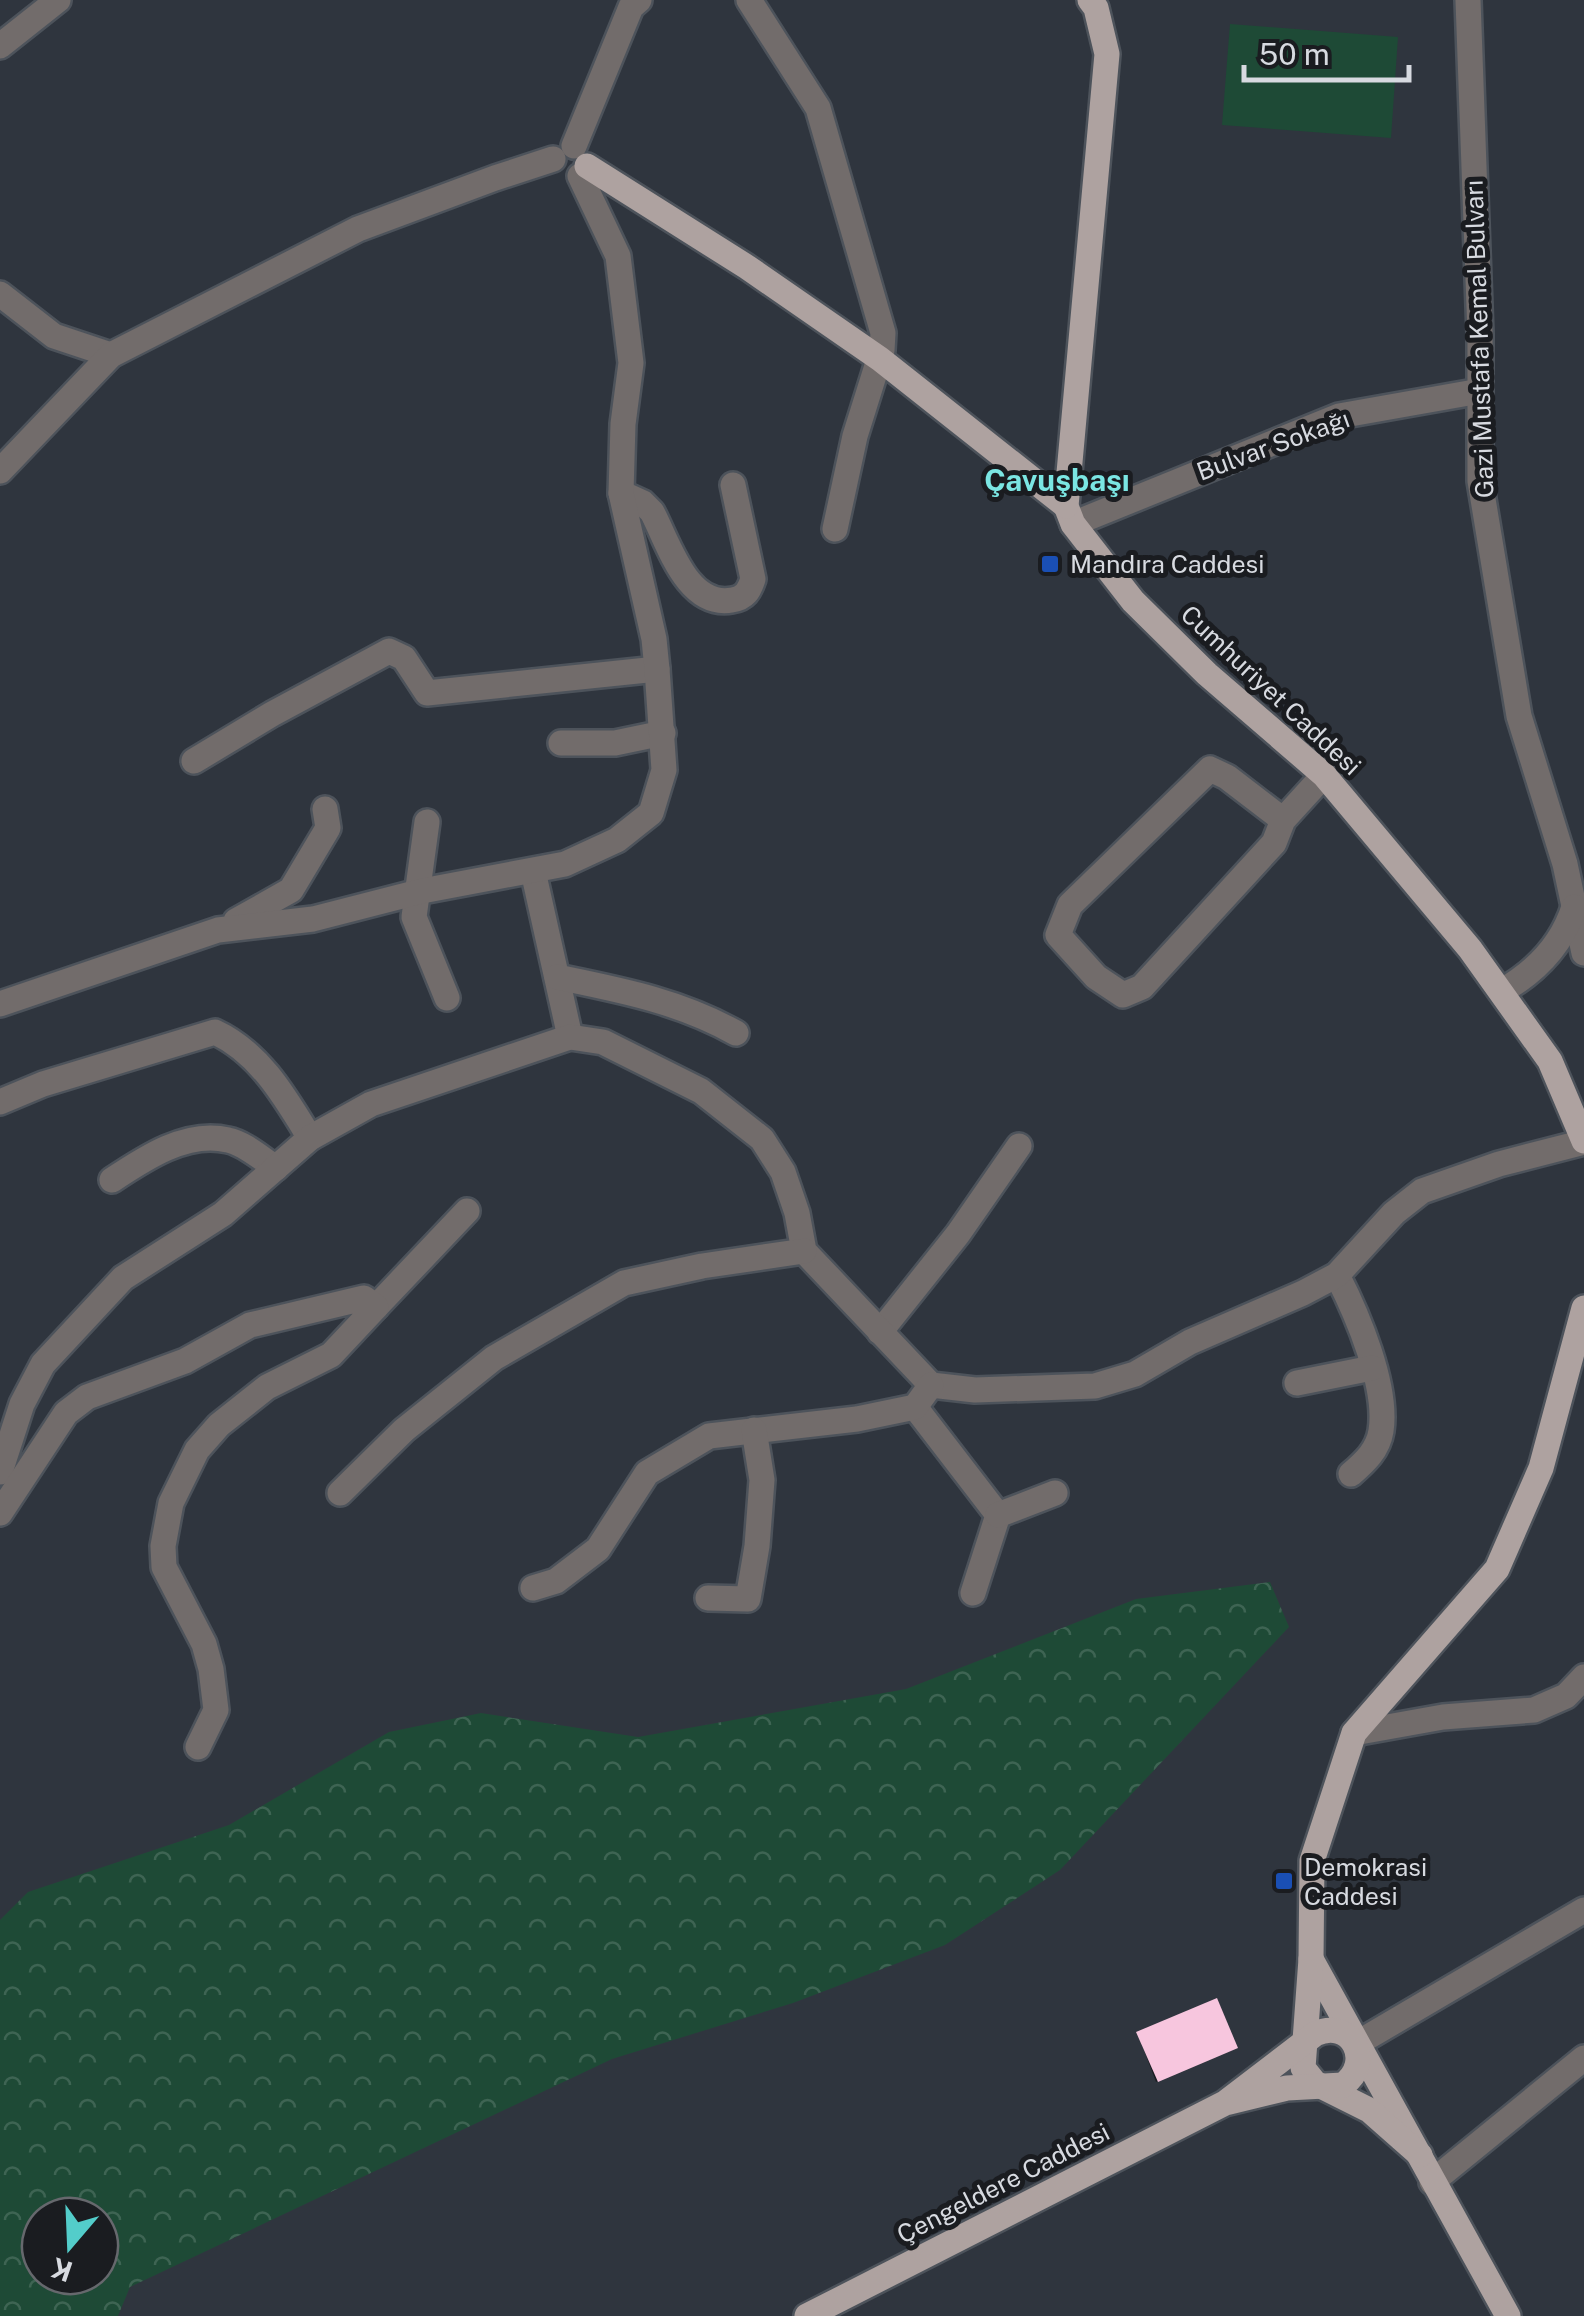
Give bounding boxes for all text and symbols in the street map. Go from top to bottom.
scale bar [1244,20,1409,82]
text: 50 m [1259,36,1330,72]
street label: Gazi Mustafa Kemal Bulvarı [1458,179,1500,499]
street label: Bulvar Sokağı [1192,403,1354,487]
district label: Çavuşbaşı [984,462,1130,498]
place label: Mandıra Caddesi [1070,549,1264,579]
marker: Mandıra Caddesi [1039,553,1061,575]
street label: Cumhuriyet Caddesi [1175,599,1367,781]
place label: Demokrasi Caddesi [1304,1852,1427,1911]
marker: Demokrasi Caddesi [1273,1870,1295,1892]
street label: Çengeldere Caddesi [892,2116,1114,2250]
north arrow [20,2196,120,2296]
text: K [47,2251,77,2289]

